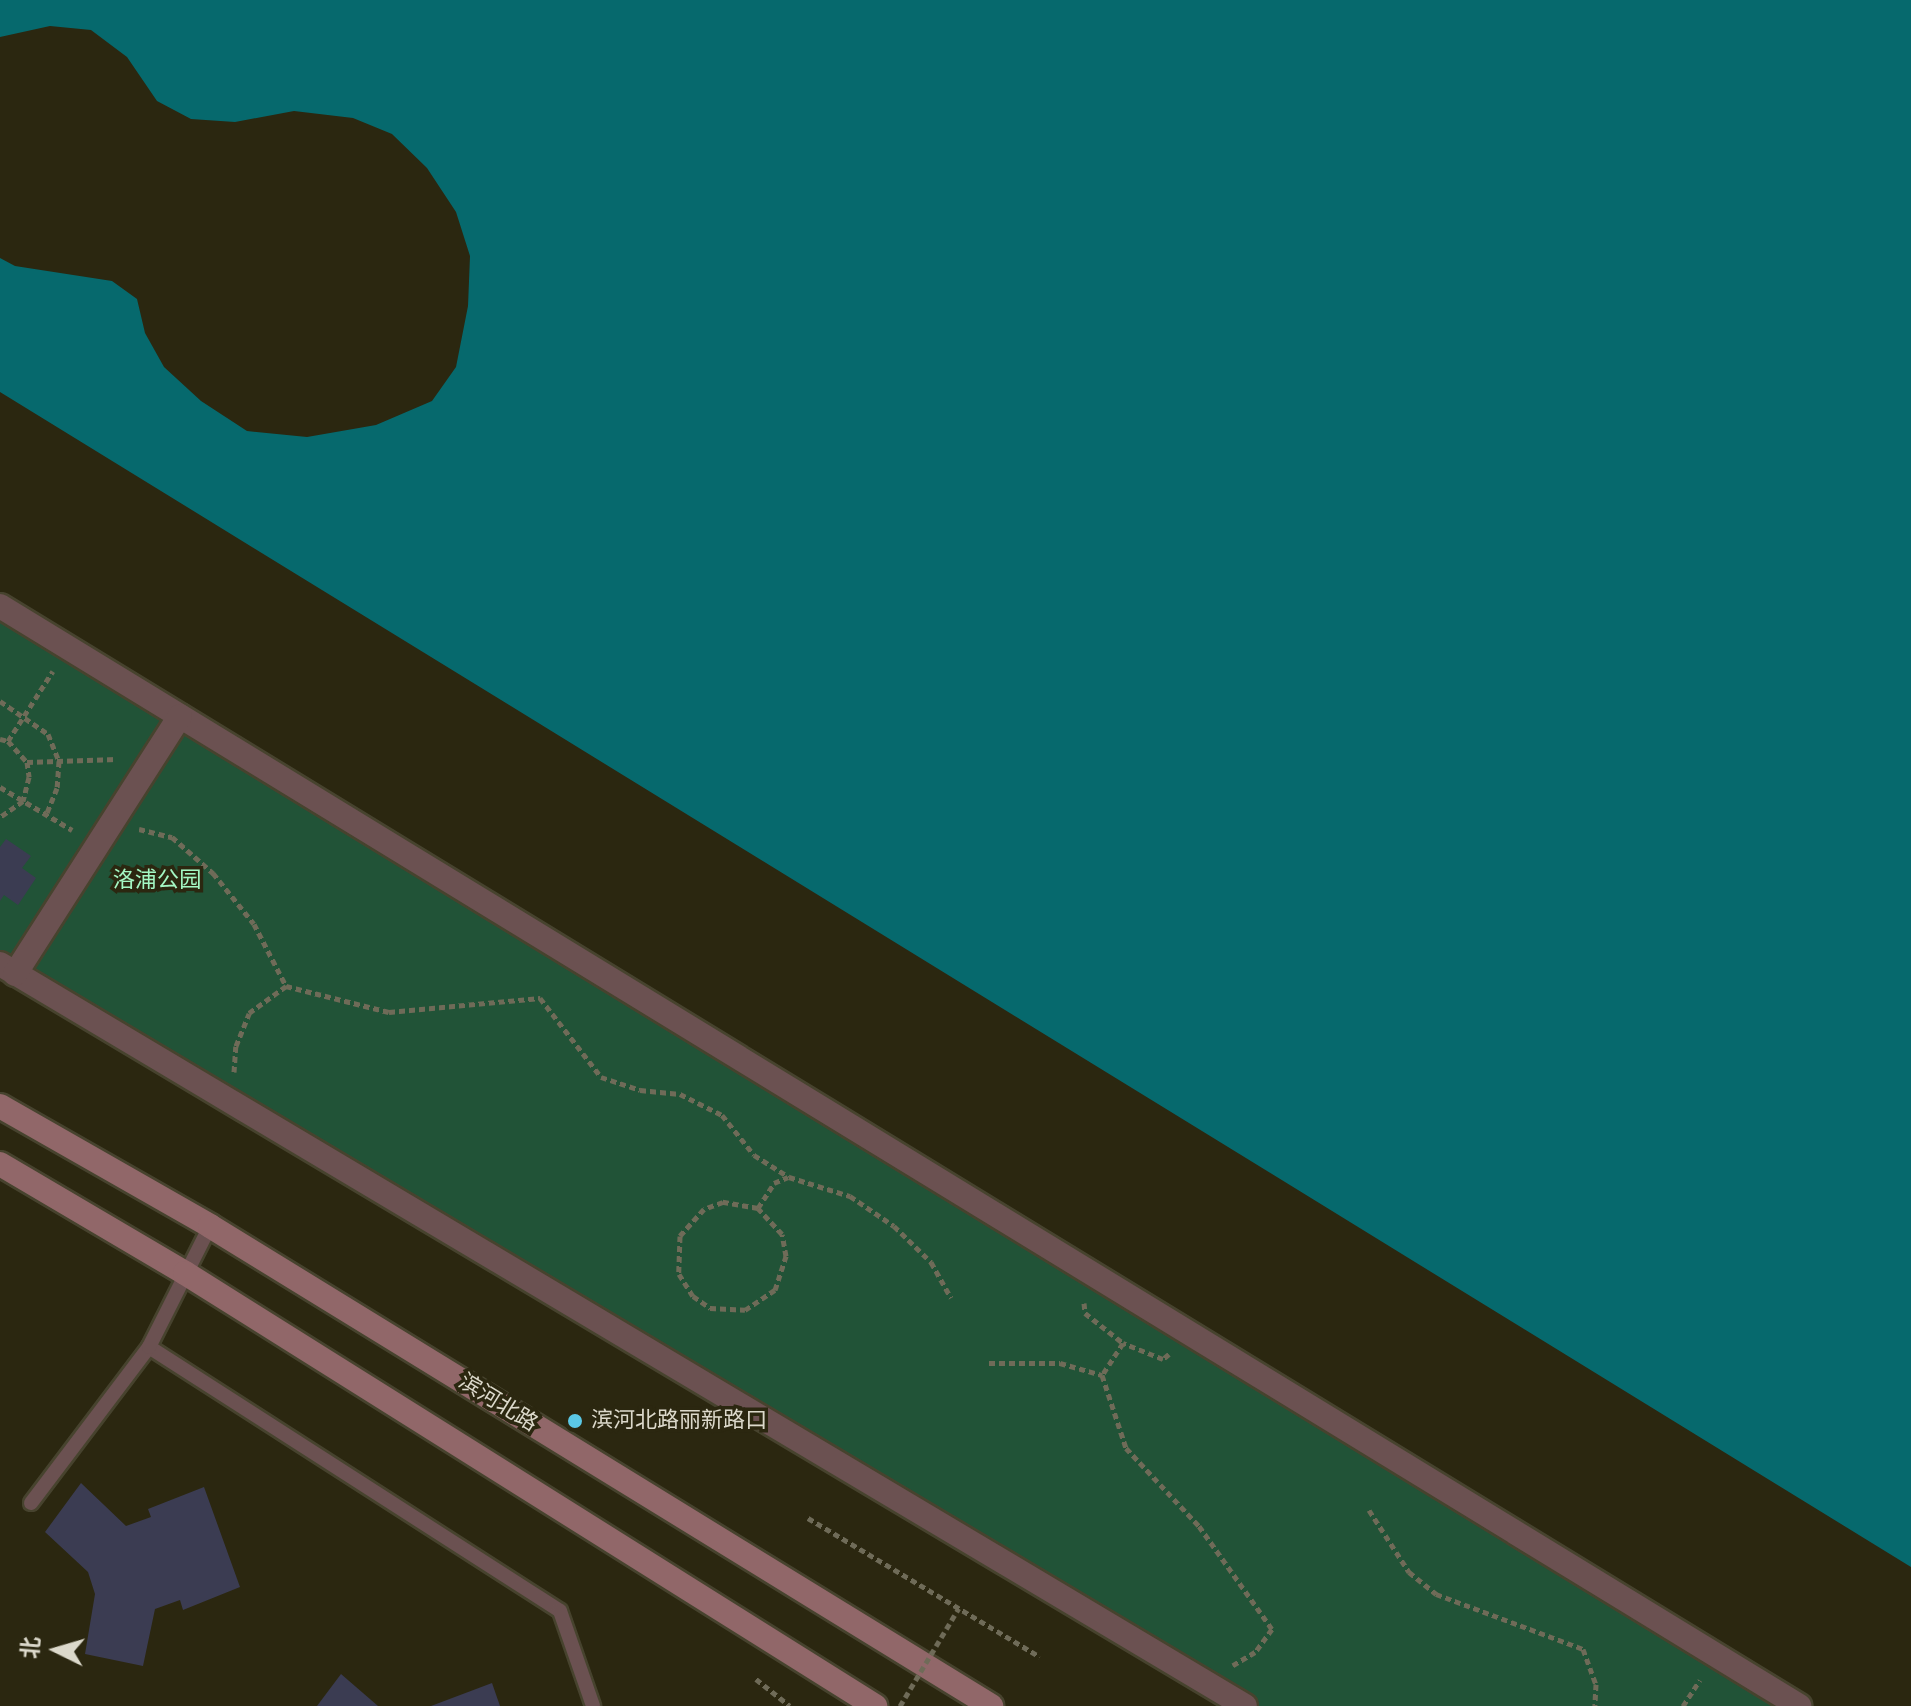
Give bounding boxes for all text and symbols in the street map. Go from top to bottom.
park label: 洛浦公园 [113,868,201,894]
street label: 滨河北路 [454,1368,542,1438]
place label: 滨河北路丽新路口 [591,1408,767,1434]
marker: 滨河北路丽新路口 [566,1412,584,1430]
north arrow [16,1610,96,1690]
text: 北 [17,1636,46,1660]

